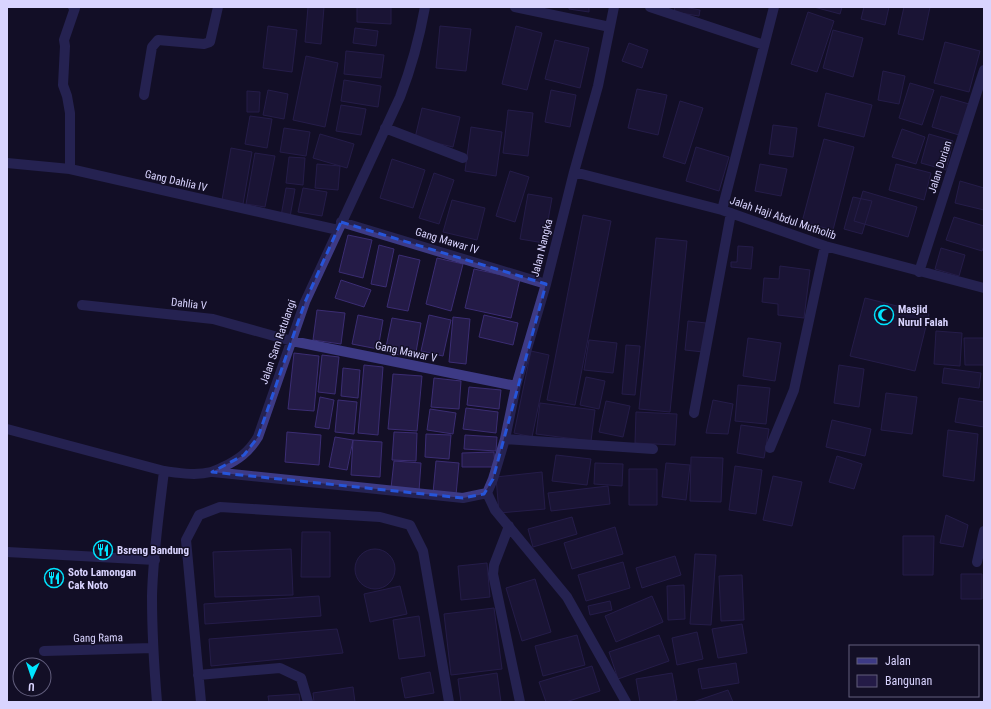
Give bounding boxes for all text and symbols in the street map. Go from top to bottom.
street label: Jalan Durian [925,139,955,195]
street label: Gang Dahlia IV [144,168,208,194]
street label: Jalah Haji Abdul Mutholib [728,194,838,242]
street label: Jalan Nangka [529,218,555,278]
street label: Gang Mawar IV [414,225,480,257]
street label: Dahlia V [170,296,208,312]
street label: Jalan Sam Ratulangi [257,298,299,386]
place label: Masjid Nurul Falah [898,303,948,329]
mosque icon: Masjid Nurul Falah [873,304,895,326]
street label: Gang Mawar V [374,339,438,365]
restaurant icon: Bsreng Bandung [92,539,114,561]
place label: Bsreng Bandung [117,544,189,557]
place label: Soto Lamongan Cak Noto [68,566,136,592]
restaurant icon: Soto Lamongan Cak Noto [43,567,65,589]
street label: Gang Rama [73,631,123,645]
legend [849,645,979,697]
text: Jalan [885,654,911,668]
north arrow [12,657,52,697]
text: Bangunan [885,674,932,688]
text: U [28,680,35,693]

